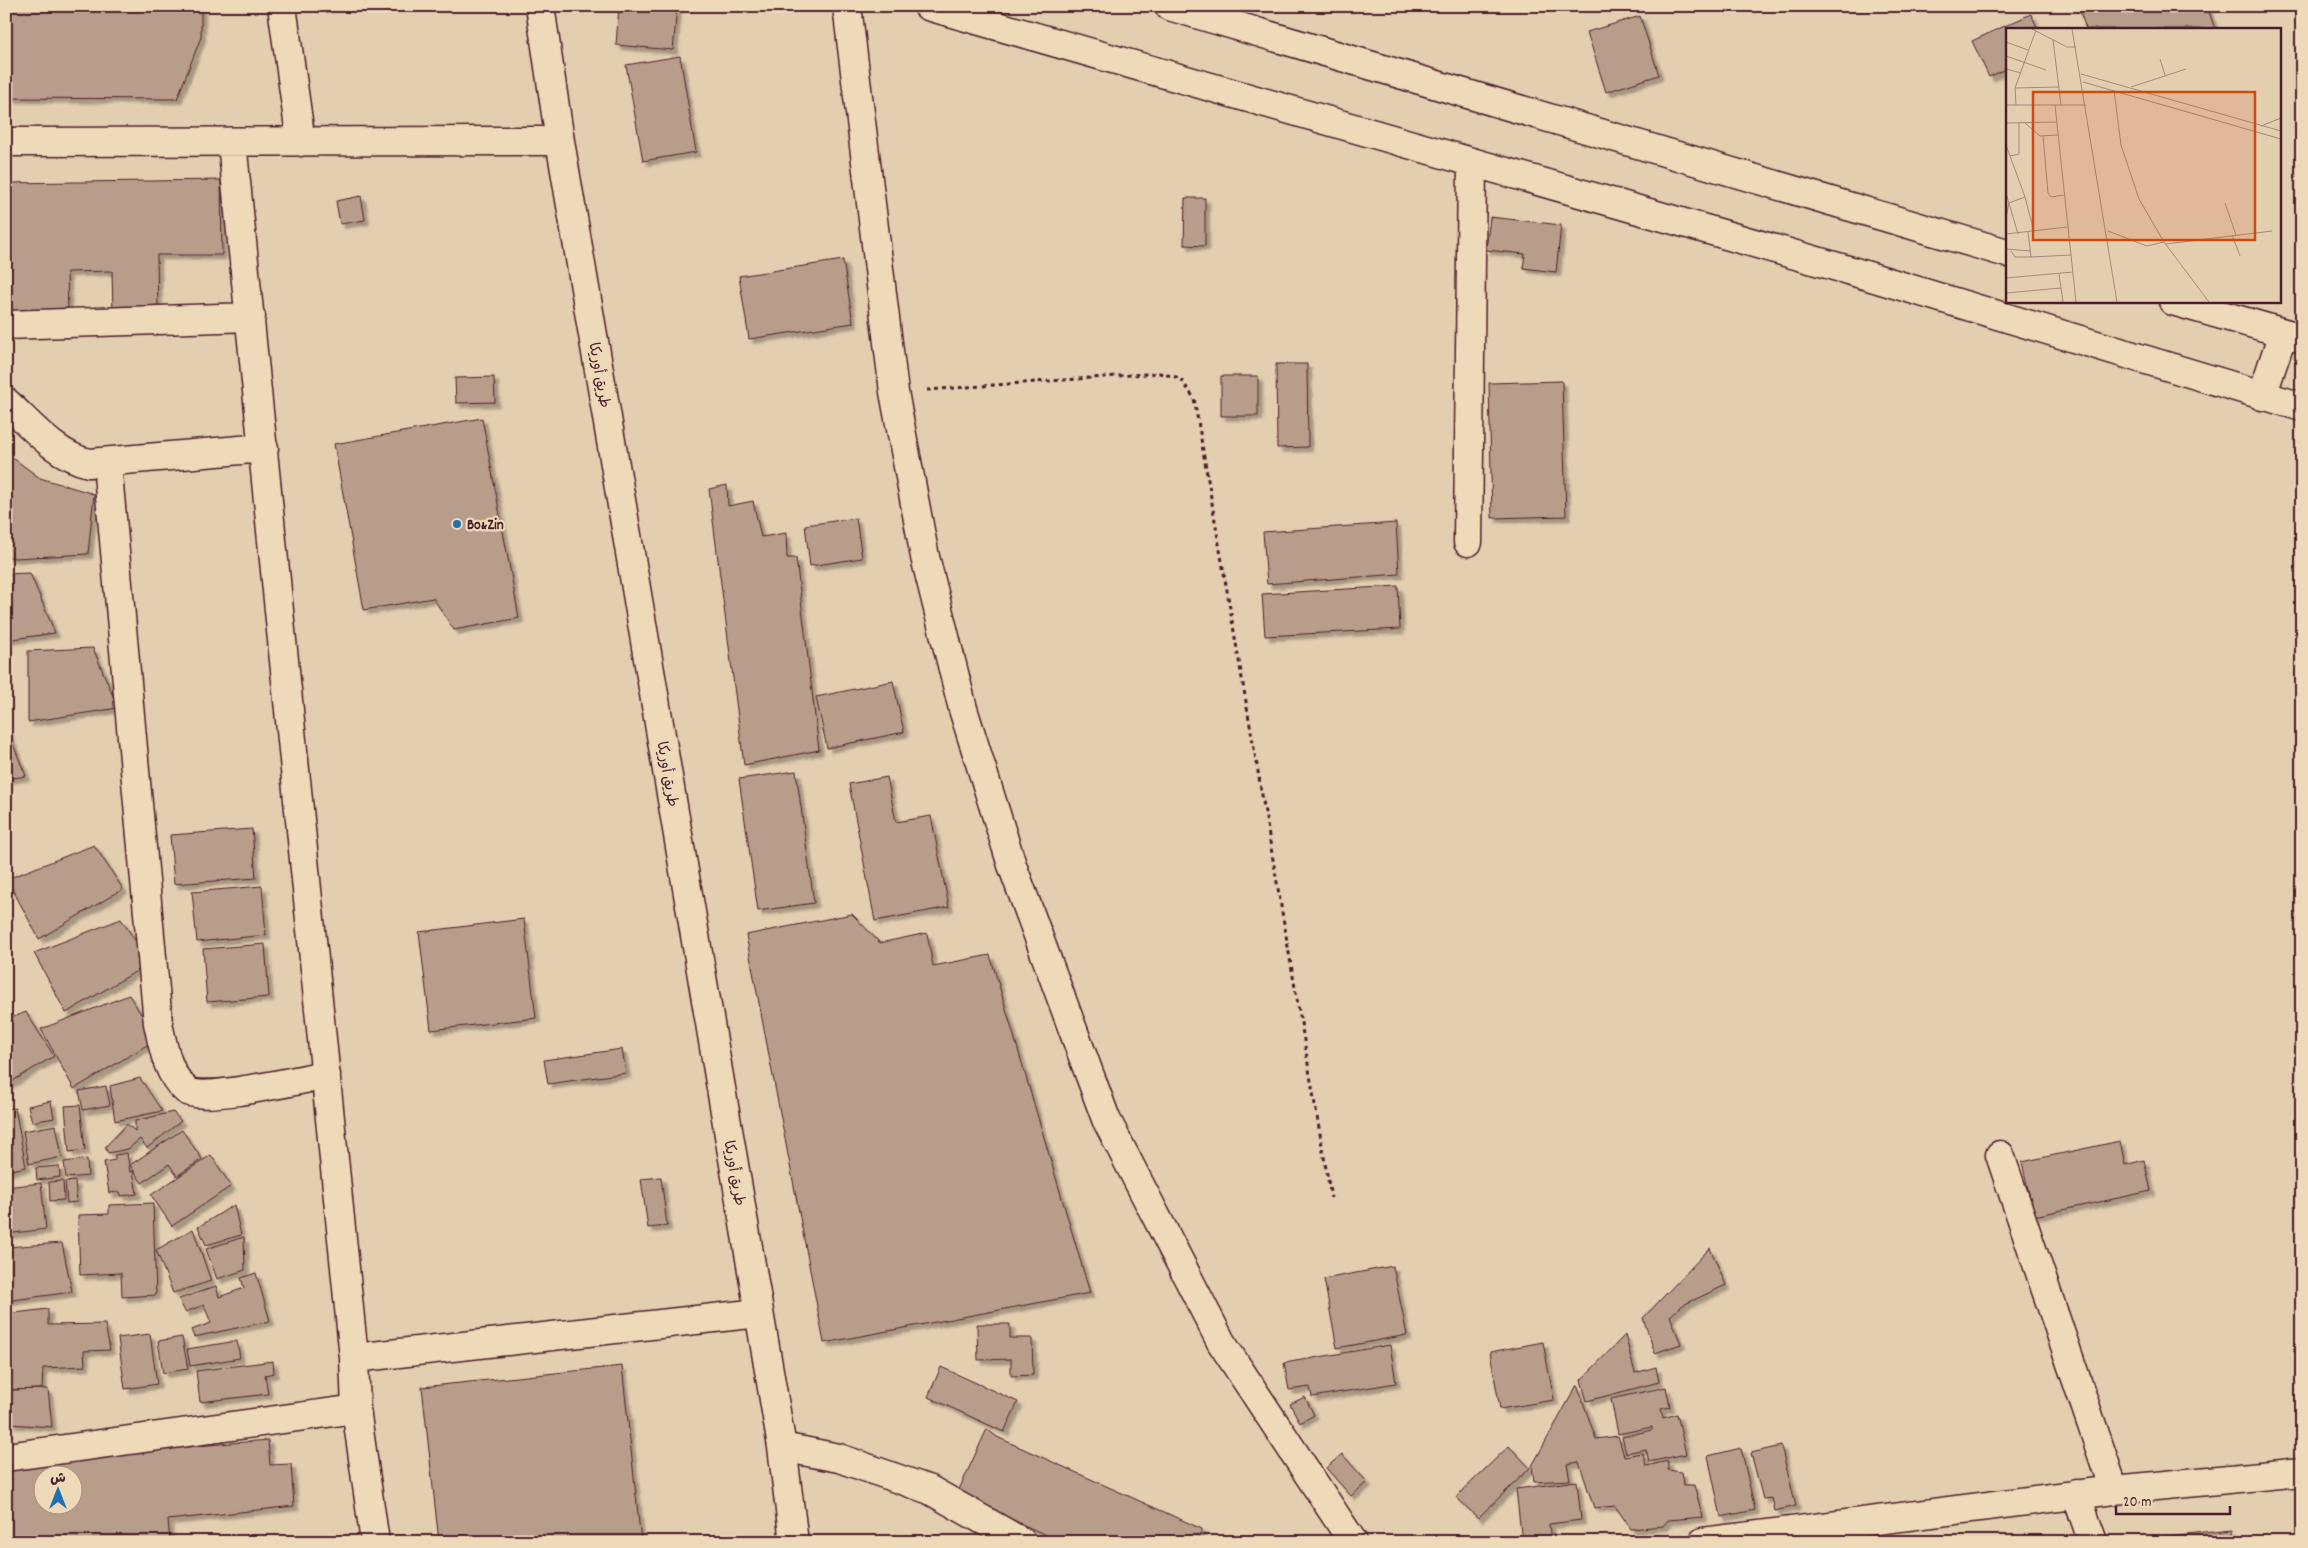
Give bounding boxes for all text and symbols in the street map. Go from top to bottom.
inset map [2006,28,2280,302]
street label: طريق أوريكا [581,341,615,410]
place label: Bo&Zin [467,515,504,537]
marker: Bo&Zin [451,518,463,530]
street label: طريق أوريكا [649,740,683,809]
street label: طريق أوريكا [716,1139,750,1208]
north arrow [32,1466,82,1516]
text: ش [50,1469,66,1489]
scale bar [2116,1483,2229,1515]
text: 20 m [2123,1492,2151,1514]

